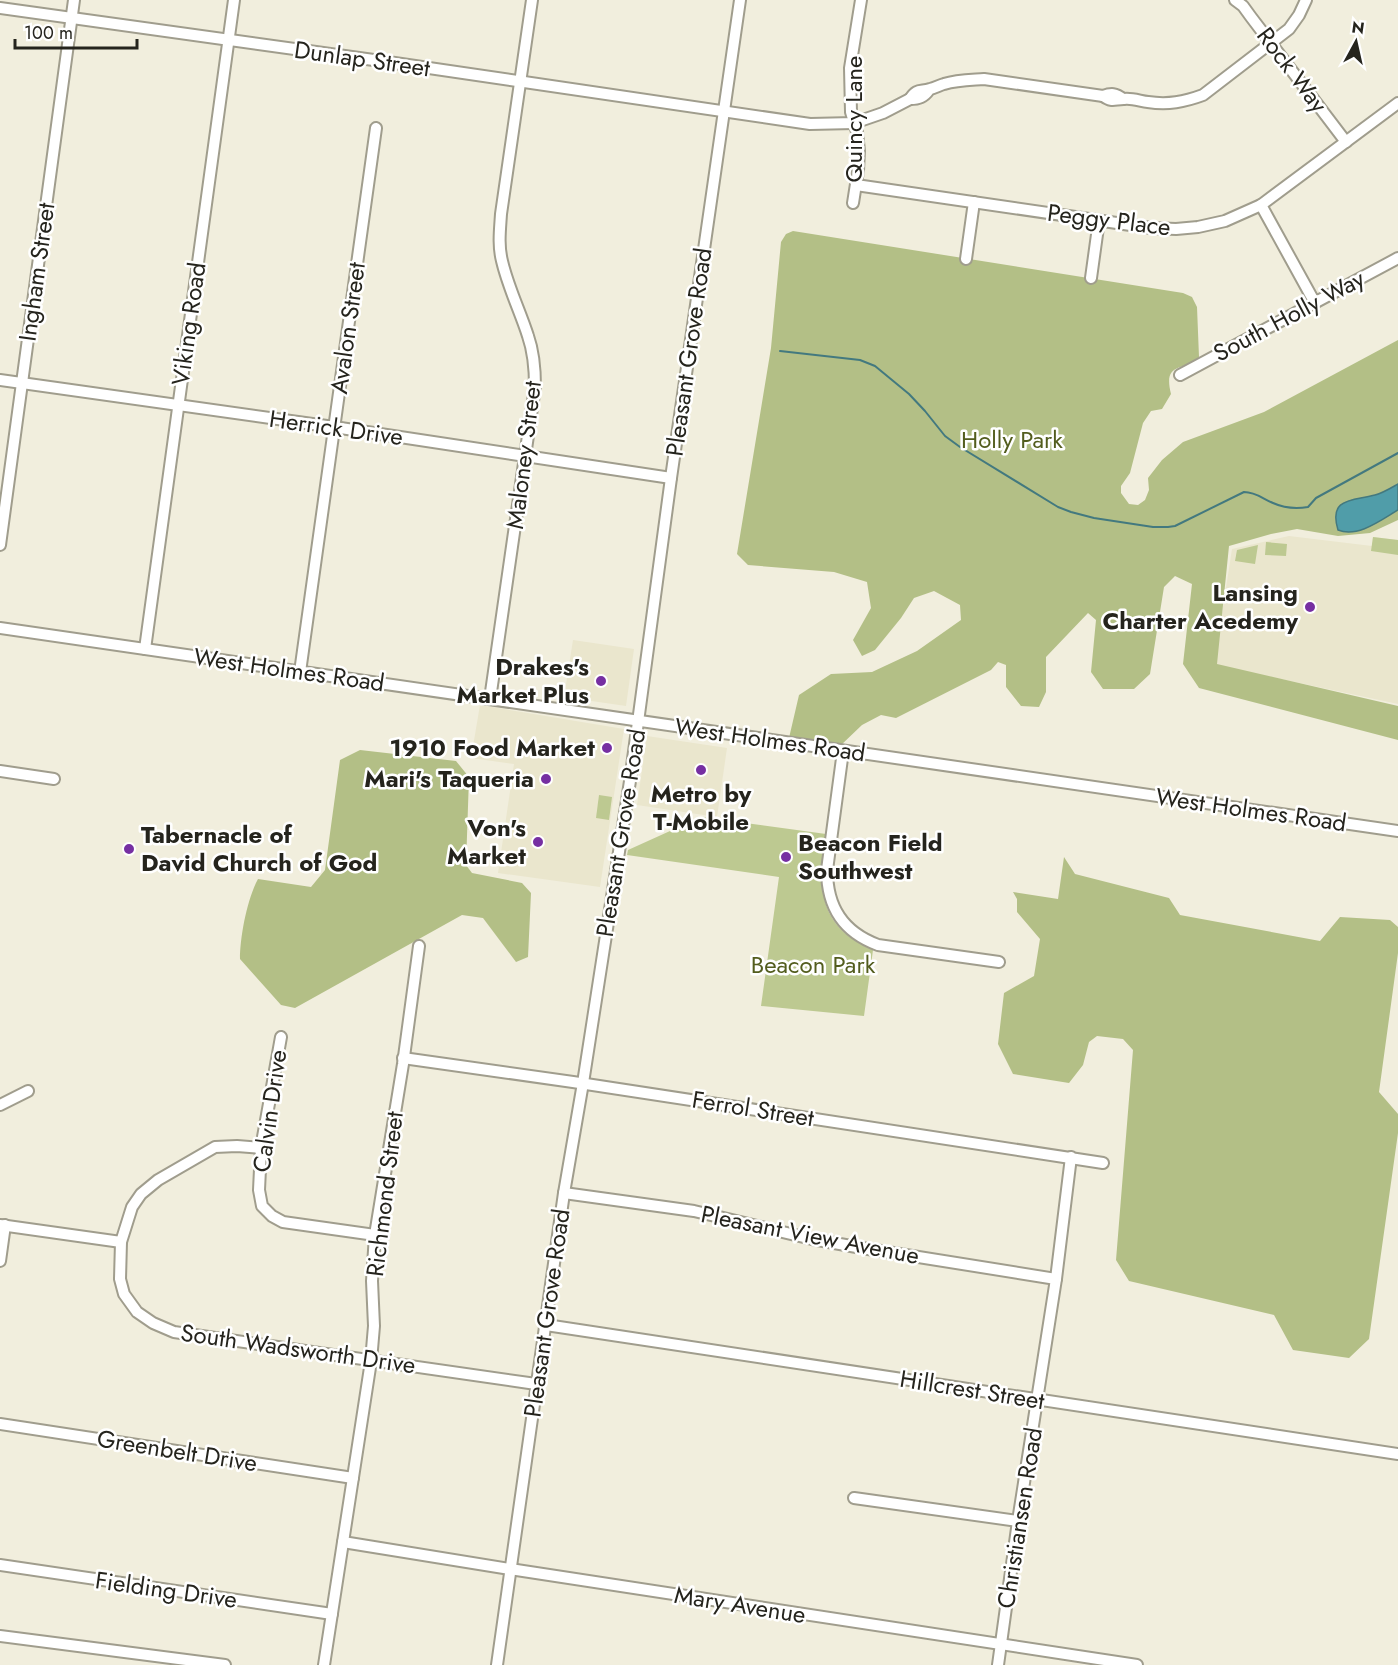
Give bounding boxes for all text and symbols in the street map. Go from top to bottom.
scale bar [15,12,136,50]
north arrow [1326,12,1386,72]
text: N [1350,15,1366,40]
text: 100 m [24,20,73,46]
street label: Rock Way [1249,20,1336,120]
street label: Dunlap Street [292,32,432,85]
street label: Quincy Lane [836,56,871,182]
street label: Peggy Place [1045,195,1173,244]
street label: Ingham Street [9,200,64,343]
street label: Pleasant Grove Road [657,245,720,458]
street label: Viking Road [163,260,214,388]
street label: Avalon Street [321,260,374,396]
street label: South Holly Way [1207,261,1371,370]
street label: Maloney Street [497,379,550,531]
street label: Herrick Drive [267,401,405,454]
park label: Holly Park [961,422,1063,457]
place label: Lansing Charter Acedemy [1102,575,1298,638]
marker: Lansing Charter Acedemy [1303,600,1317,614]
street label: West Holmes Road [191,639,387,700]
place label: Drakes's Market Plus [457,649,589,712]
marker: Drakes's Market Plus [594,674,608,688]
street label: West Holmes Road [672,709,868,770]
street label: Pleasant Grove Road [587,726,654,939]
place label: 1910 Food Market [389,730,595,765]
marker: 1910 Food Market [600,741,614,755]
place label: Mari's Taqueria [364,761,534,796]
marker: Metro by T-Mobile [694,763,708,777]
marker: Mari's Taqueria [539,772,553,786]
place label: Metro by T-Mobile [651,776,752,839]
street label: West Holmes Road [1153,779,1349,840]
place label: Von's Market [447,810,526,873]
place label: Tabernacle of David Church of God [141,817,377,880]
place label: Beacon Field Southwest [798,825,943,888]
marker: Von's Market [531,835,545,849]
marker: Tabernacle of David Church of God [122,842,136,856]
marker: Beacon Field Southwest [779,850,793,864]
park label: Beacon Park [751,947,876,982]
street label: Calvin Drive [244,1047,295,1174]
street label: Ferrol Street [690,1082,817,1135]
street label: Richmond Street [357,1109,412,1279]
street label: Pleasant View Avenue [698,1196,922,1273]
street label: Pleasant Grove Road [515,1206,578,1419]
street label: South Wadsworth Drive [178,1315,418,1382]
street label: Hillcrest Street [897,1361,1047,1418]
street label: Greenbelt Drive [94,1421,260,1480]
street label: Christiansen Road [988,1425,1051,1611]
street label: Fielding Drive [93,1562,239,1617]
street label: Mary Avenue [672,1577,808,1632]

